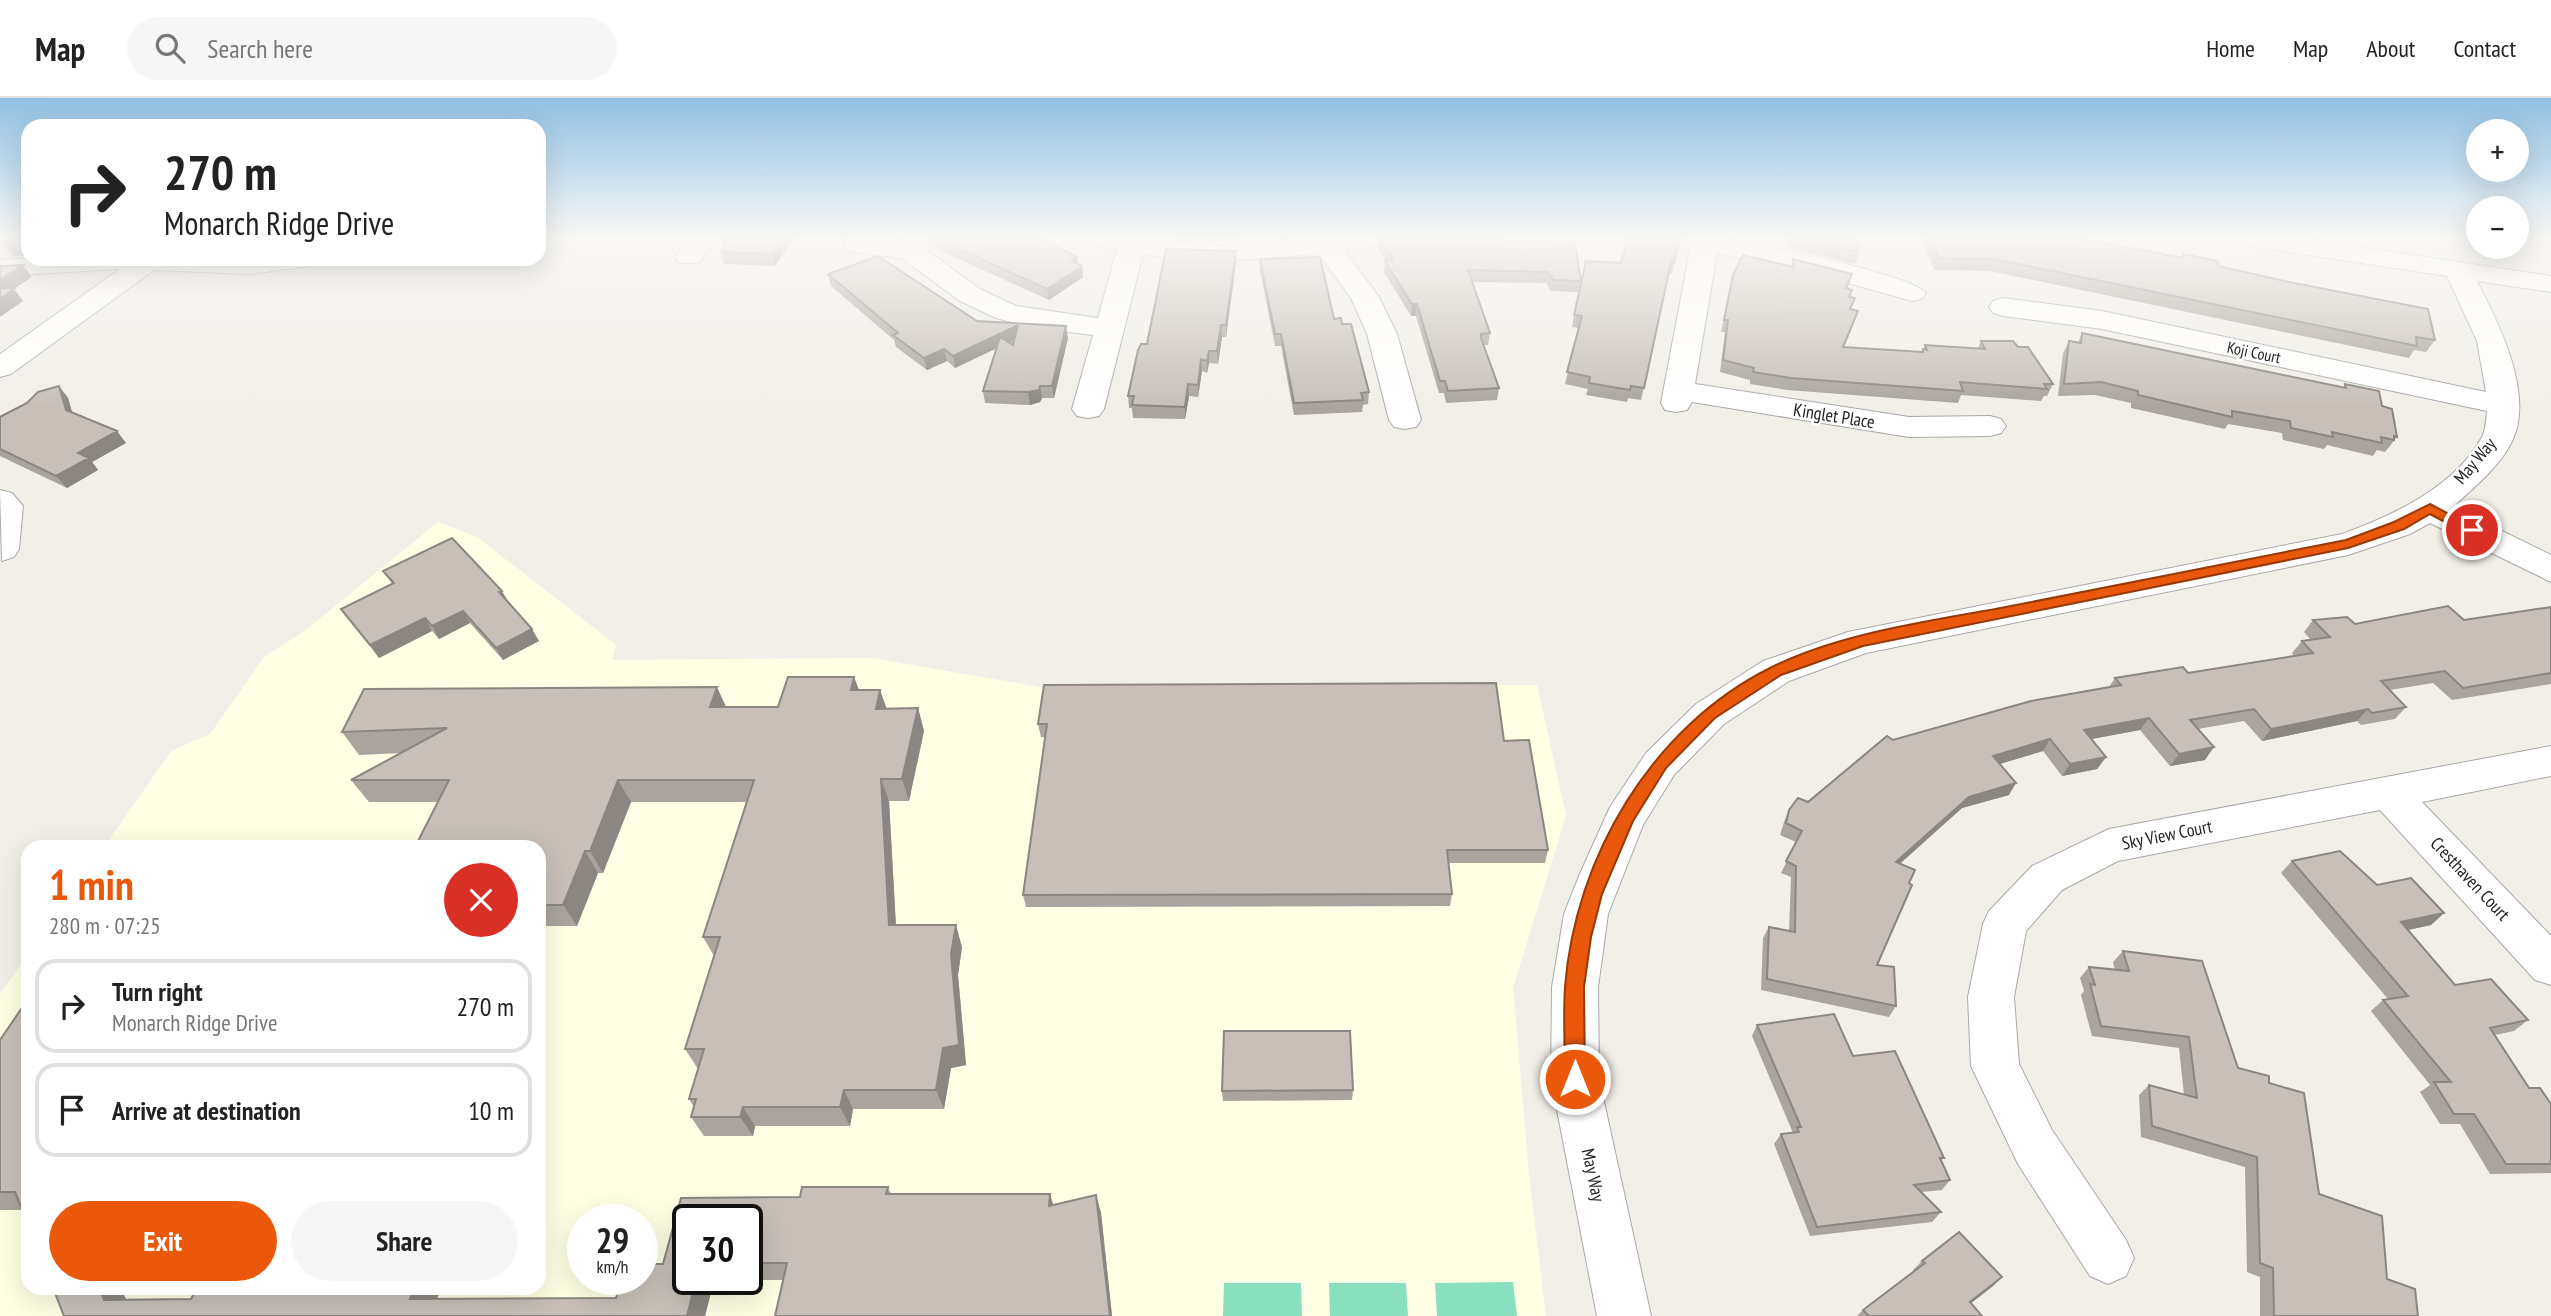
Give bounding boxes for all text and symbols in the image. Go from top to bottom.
search box [127,17,617,80]
text: Map [35,27,85,70]
icon: search [151,29,189,67]
text: Search here [207,32,313,65]
text: Home [2206,33,2255,64]
text: Map [2293,33,2328,64]
text: About [2366,33,2415,64]
text: Contact [2453,33,2516,64]
map controls [2466,119,2529,259]
button: + [2466,119,2529,182]
text: 270 m [164,140,277,204]
icon: right [49,147,140,238]
button: − [2466,196,2529,259]
text: Monarch Ridge Drive [164,202,394,244]
street label: Koji Court [2225,337,2283,368]
street label: Kinglet Place [1792,398,1876,433]
street label: May Way [2448,432,2501,489]
pin [2442,500,2502,560]
icon: arrive [2453,511,2491,549]
street label: Sky View Court [2120,814,2214,855]
street label: Cresthaven Court [2426,832,2515,925]
text: 1 min [49,857,134,912]
button: close [444,863,518,937]
text: 280 m · 07:25 [49,911,161,940]
text: Turn right [112,975,203,1008]
icon: right [53,987,91,1025]
text: 270 m [456,990,514,1023]
text: Monarch Ridge Drive [112,1008,277,1037]
position arrow [1538,1042,1612,1116]
icon: arrive [53,1091,91,1129]
text: Arrive at destination [112,1094,301,1127]
text: 10 m [468,1094,514,1127]
street label: May Way [1577,1146,1610,1204]
button: Exit [49,1201,277,1281]
button: Share [291,1201,518,1281]
speed limit sign: 30 [672,1204,763,1295]
text: 29 [596,1217,629,1263]
text: km/h [597,1255,628,1278]

